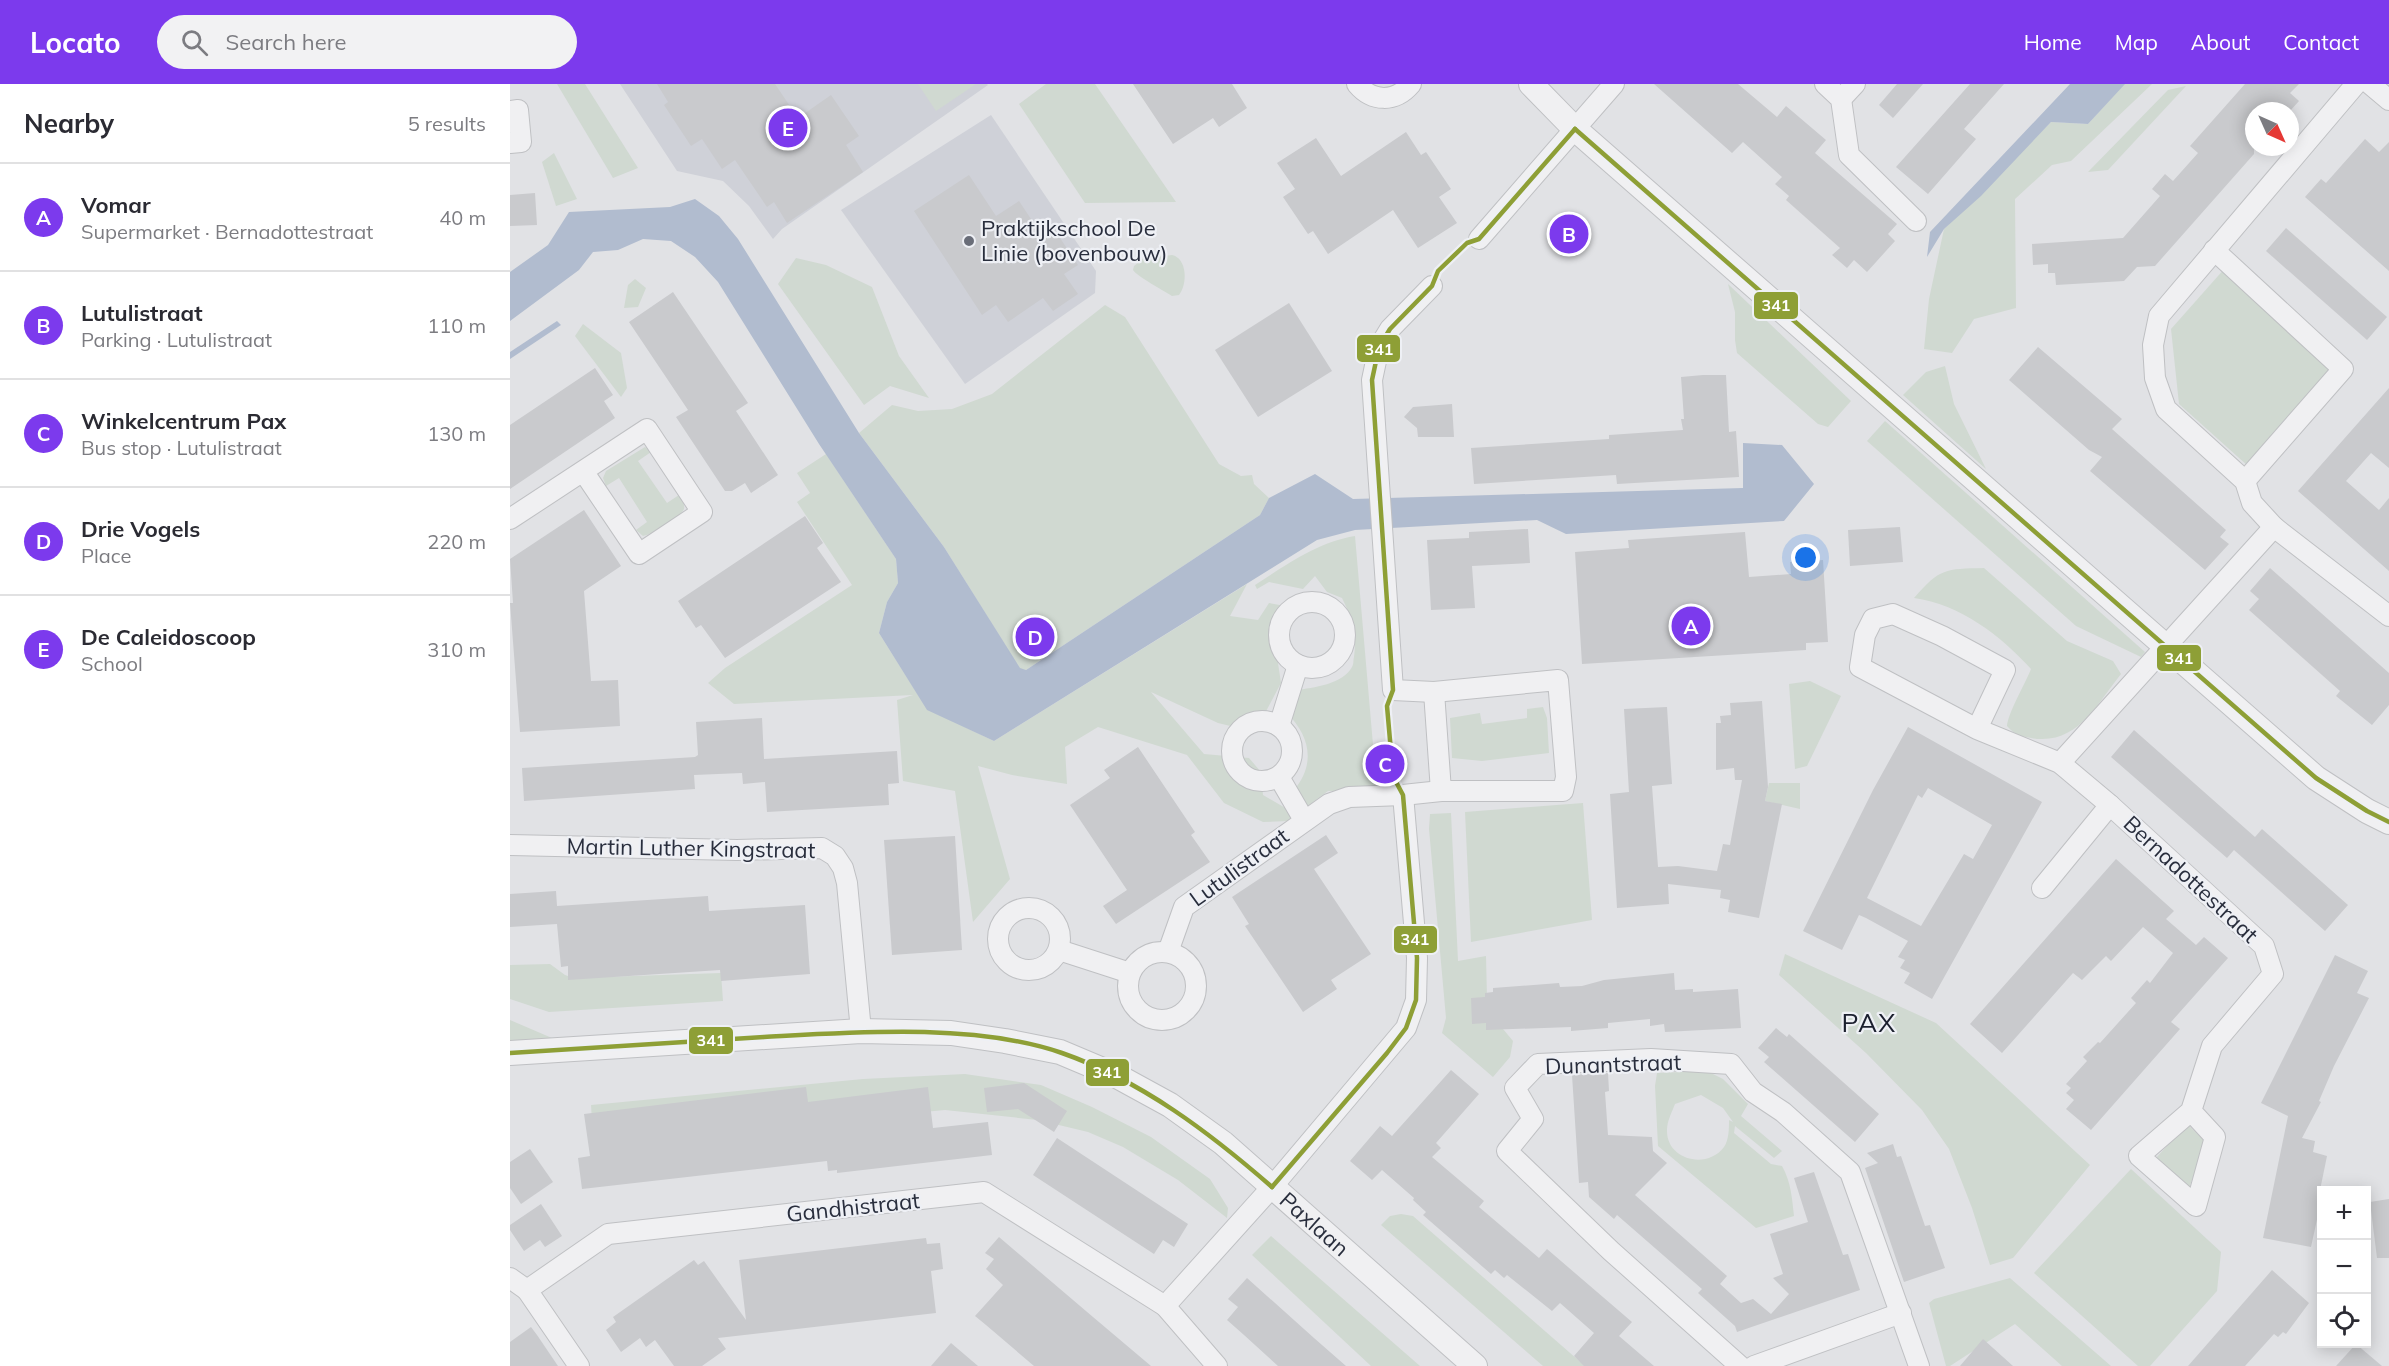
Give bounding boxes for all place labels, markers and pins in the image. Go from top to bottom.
pin: E [768,106,808,150]
pin: B [1550,212,1588,256]
place label: Praktijkschool De Linie (bovenbouw) [981,214,1168,267]
marker: Praktijkschool De Linie (bovenbouw) [962,234,976,248]
pin: A [1672,604,1710,648]
pin: D [1016,614,1054,660]
pin: C [1366,742,1404,786]

